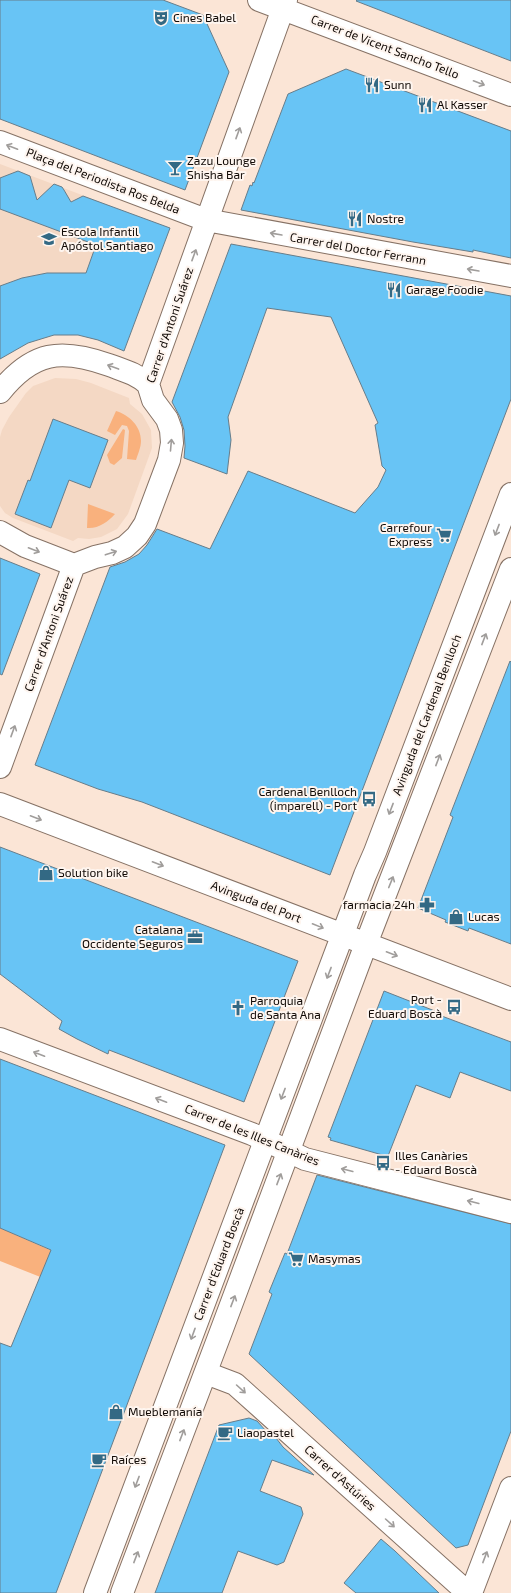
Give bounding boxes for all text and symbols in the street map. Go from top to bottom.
theatre icon: Cines Babel [152,9,170,27]
place label: Cines Babel [173,10,236,24]
street label: Carrer de Vicent Sancho Tello [309,11,461,81]
restaurant icon: Sunn [363,76,381,94]
place label: Sunn [384,77,412,91]
one-way arrow [473,79,485,87]
restaurant icon: Al Kasser [416,96,434,114]
place label: Al Kasser [437,97,488,111]
one-way arrow [235,126,242,139]
one-way arrow [7,142,19,150]
street label: Plaça del Periodista Ros Belda [24,144,182,217]
place label: Zazu Lounge Shisha Bar [187,153,256,181]
bar icon: Zazu Lounge Shisha Bar [166,159,184,177]
restaurant icon: Nostre [346,210,364,228]
place label: Nostre [367,211,404,225]
place label: Escola Infantil Apóstol Santiago [61,224,154,252]
street label: Carrer del Doctor Ferrann [289,229,427,267]
school or university icon: Escola Infantil Apóstol Santiago [40,230,58,248]
one-way arrow [270,230,283,238]
one-way arrow [191,249,198,262]
street label: Carrer d'Antoni Suárez [143,265,195,384]
one-way arrow [467,265,480,273]
restaurant icon: Garage Foodie [385,281,403,299]
place label: Garage Foodie [406,282,484,296]
one-way arrow [108,362,120,370]
one-way arrow [167,439,175,452]
place label: Carrefour Express [380,520,432,548]
one-way arrow [493,524,501,536]
supermarket icon: Carrefour Express [435,526,453,544]
one-way arrow [28,546,40,554]
one-way arrow [104,548,116,556]
street label: Carrer d'Antoni Suárez [21,574,75,693]
street label: Avinguda del Cardenal Benlloch [389,632,463,797]
one-way arrow [481,633,489,645]
one-way arrow [10,725,18,737]
one-way arrow [434,755,442,767]
place label: Cardenal Benlloch (imparell) - Port [258,784,357,812]
bus stop icon: Cardenal Benlloch (imparell) - Port [360,790,378,808]
one-way arrow [387,802,395,814]
one-way arrow [30,814,42,822]
one-way arrow [151,861,163,869]
shop icon: Solution bike [37,864,55,882]
place label: Solution bike [58,865,128,879]
one-way arrow [387,876,395,888]
street label: Avinguda del Port [209,877,304,925]
pharmacy icon: farmacia 24h [418,896,436,914]
place label: farmacia 24h [343,897,415,911]
shop icon: Lucas [447,908,465,926]
place label: Lucas [468,909,500,923]
place label: Catalana Occidente Seguros [82,922,183,950]
one-way arrow [312,922,324,930]
office icon: Catalana Occidente Seguros [186,928,204,946]
one-way arrow [386,951,398,959]
one-way arrow [324,966,332,978]
place label: Port - Eduard Boscà [368,992,442,1020]
place label: Parroquia de Santa Ana [250,993,321,1021]
bus stop icon: Port - Eduard Boscà [445,998,463,1016]
church icon: Parroquia de Santa Ana [229,999,247,1017]
one-way arrow [33,1049,45,1057]
one-way arrow [278,1088,286,1100]
one-way arrow [155,1095,167,1103]
street label: Carrer de les Illes Canàries [183,1101,322,1168]
place label: Illes Canàries - Eduard Boscà [395,1148,477,1176]
bus stop icon: Illes Canàries - Eduard Boscà [374,1154,392,1172]
one-way arrow [341,1165,354,1173]
one-way arrow [275,1173,283,1185]
one-way arrow [467,1198,480,1205]
street label: Carrer d'Eduard Boscà [190,1205,246,1322]
supermarket icon: Masymas [287,1250,305,1268]
place label: Masymas [308,1251,361,1265]
one-way arrow [230,1295,238,1307]
one-way arrow [188,1327,196,1339]
one-way arrow [236,1385,246,1394]
shop icon: Mueblemanía [107,1403,125,1421]
place label: Mueblemanía [128,1404,202,1418]
cafe icon: Liaopastel [216,1424,234,1442]
place label: Liaopastel [237,1425,294,1439]
one-way arrow [179,1430,187,1442]
street label: Carrer d'Astúries [302,1442,379,1513]
cafe icon: Raíces [90,1451,108,1469]
place label: Raíces [111,1452,146,1466]
one-way arrow [133,1475,141,1487]
one-way arrow [384,1518,394,1527]
one-way arrow [132,1551,140,1563]
one-way arrow [482,1551,490,1563]

